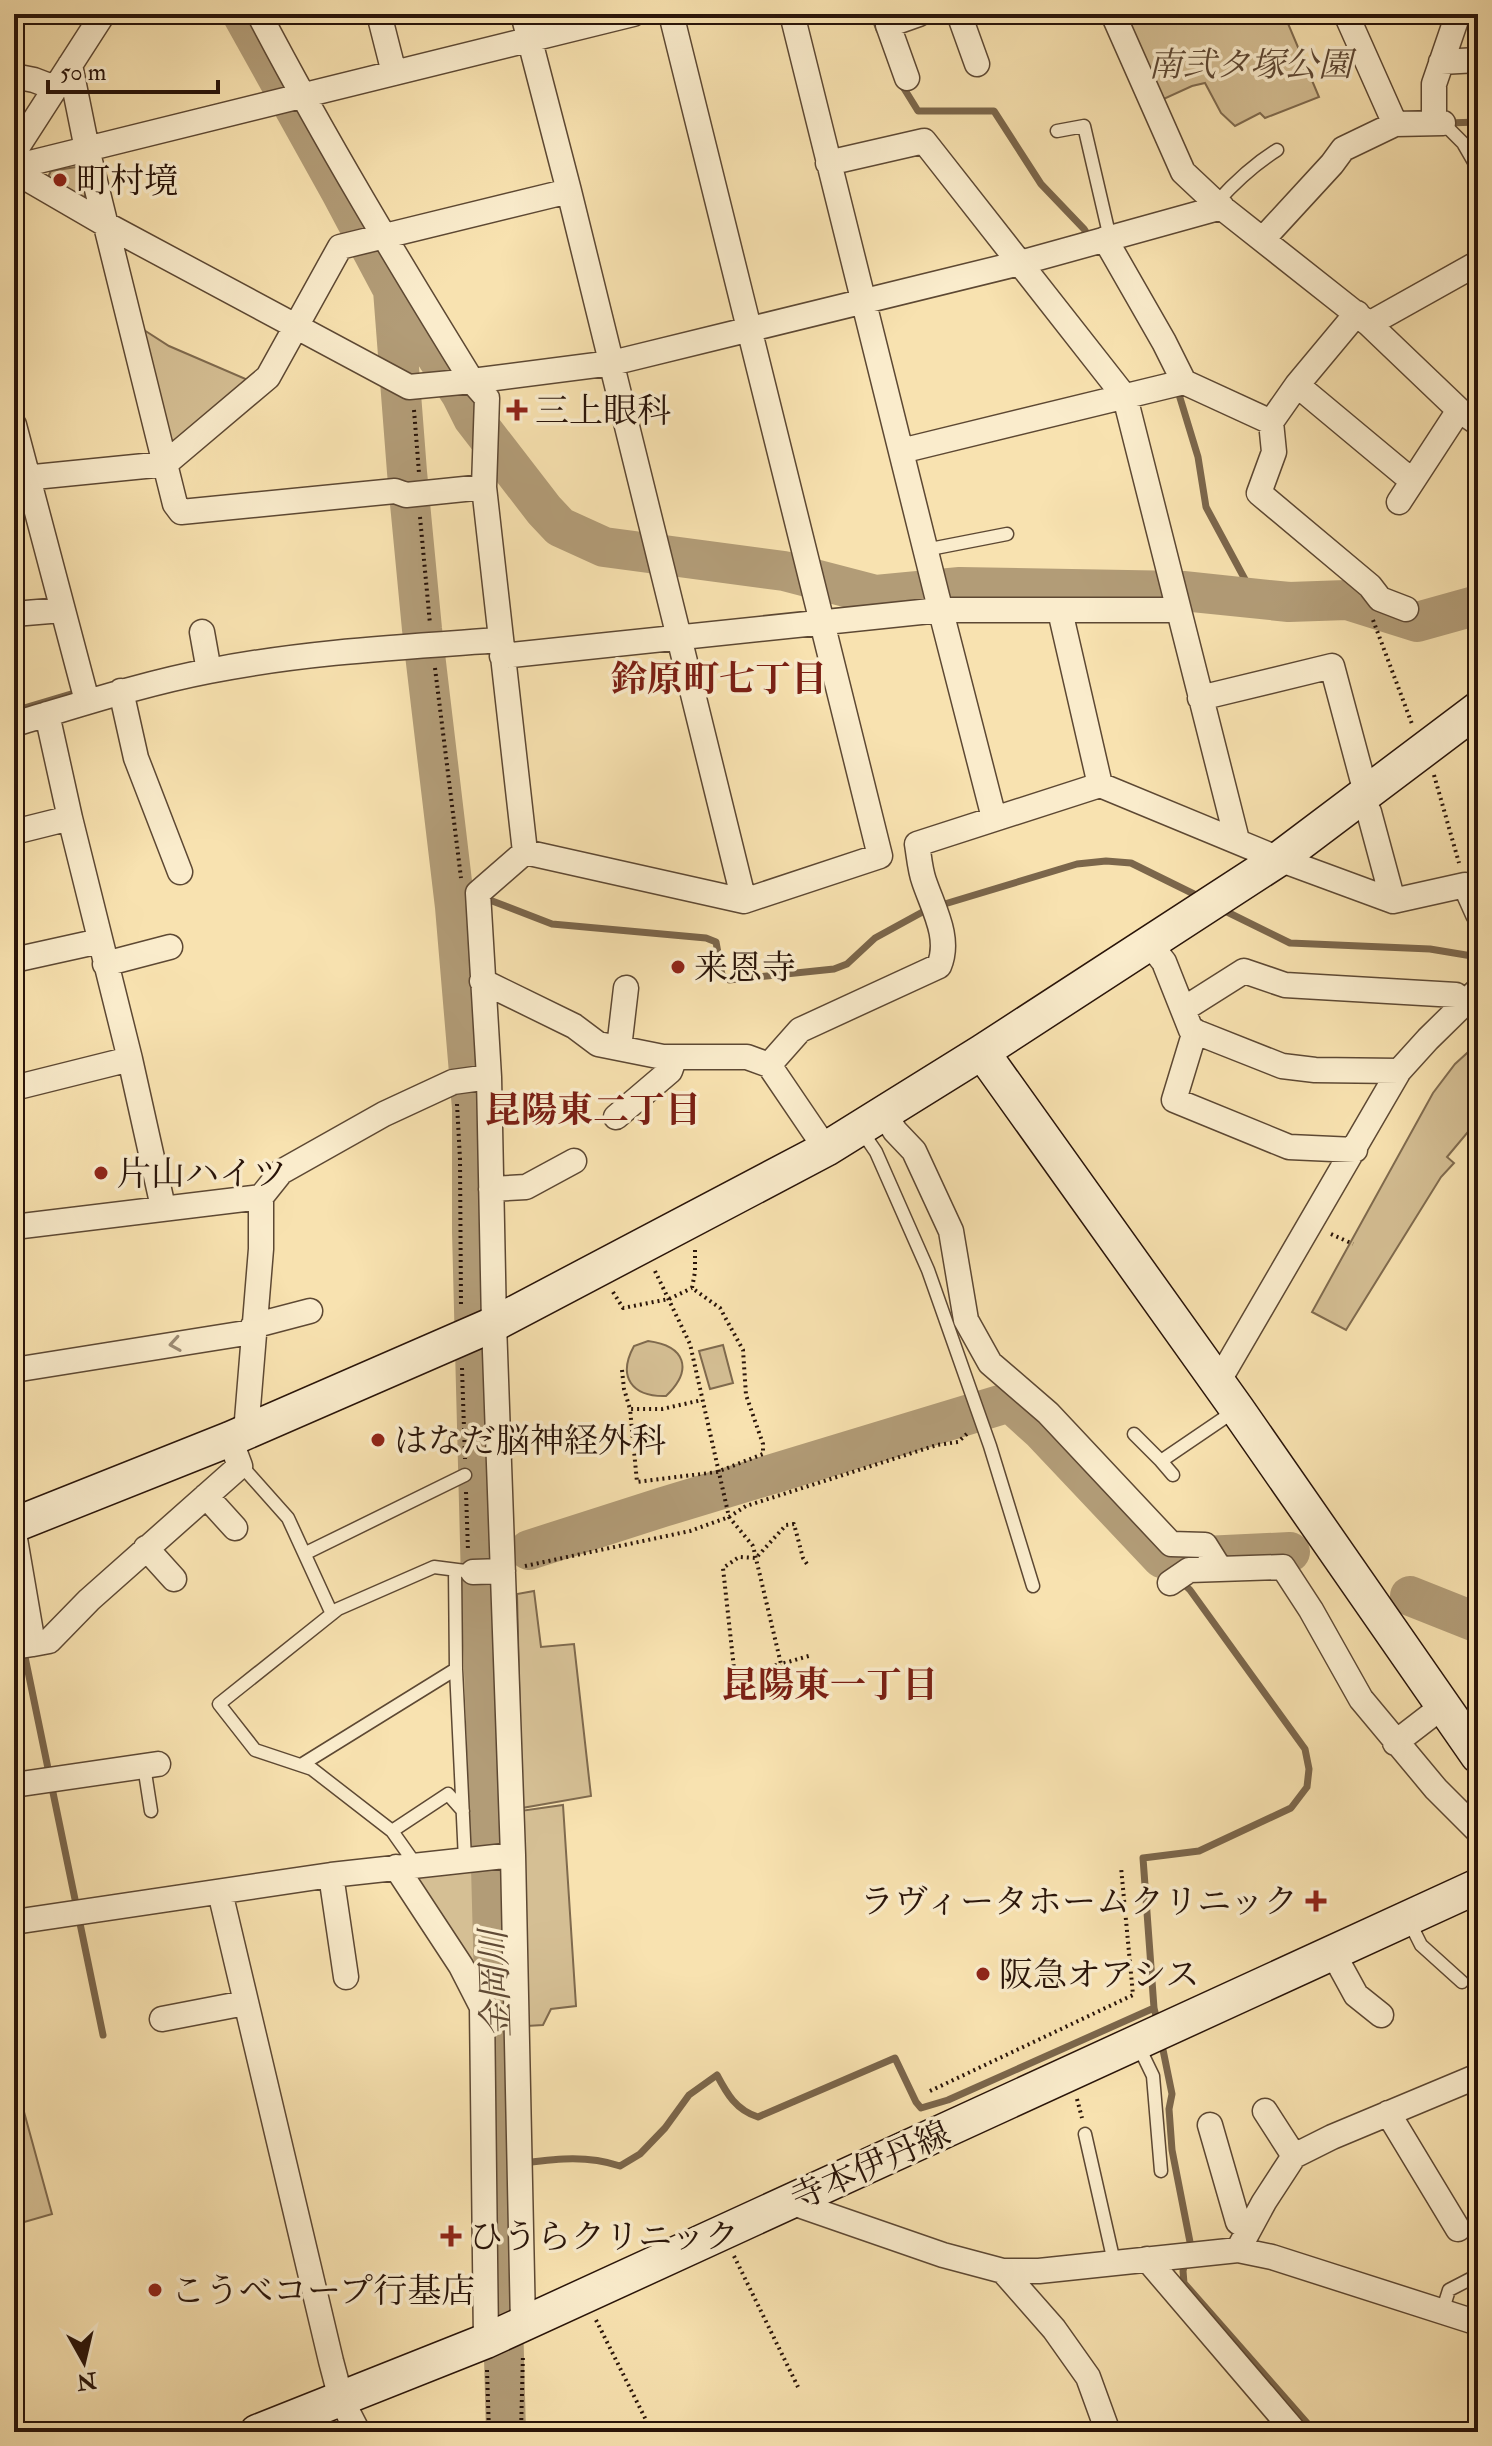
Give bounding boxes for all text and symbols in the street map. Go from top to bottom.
scale bar [48,44,218,94]
park label: 南弐タ塚公園 [1148,44,1357,87]
text: 50 m [60,57,107,88]
place label: 町村境 [76,160,178,203]
marker: 町村境 [51,171,69,189]
place label: 三上眼科 [535,390,671,433]
marker: 三上眼科 [506,399,528,421]
district label: 鈴原町七丁目 [611,657,827,702]
place label: 来恩寺 [694,947,796,990]
marker: 来恩寺 [669,958,687,976]
district label: 昆陽東二丁目 [485,1088,701,1133]
place label: 片山ハイツ [117,1153,287,1196]
marker: 片山ハイツ [92,1164,110,1182]
one-way arrow [169,1335,182,1352]
place label: はなだ脳神経外科 [394,1420,666,1463]
marker: はなだ脳神経外科 [369,1431,387,1449]
district label: 昆陽東一丁目 [722,1663,938,1708]
place label: ラヴィータホームクリニック [860,1881,1298,1924]
marker: ラヴィータホームクリニック [1305,1890,1327,1912]
water label: 金岡川 [471,1925,520,2039]
place label: 阪急オアシス [999,1954,1200,1997]
marker: 阪急オアシス [974,1965,992,1983]
street label: 寺本伊丹線 [784,2112,957,2221]
place label: ひうらクリニック [469,2216,739,2259]
marker: ひうらクリニック [440,2225,462,2247]
place label: こうべコープ行基店 [171,2270,475,2313]
marker: こうべコープ行基店 [146,2281,164,2299]
north arrow [44,2322,124,2402]
text: N [75,2365,99,2396]

